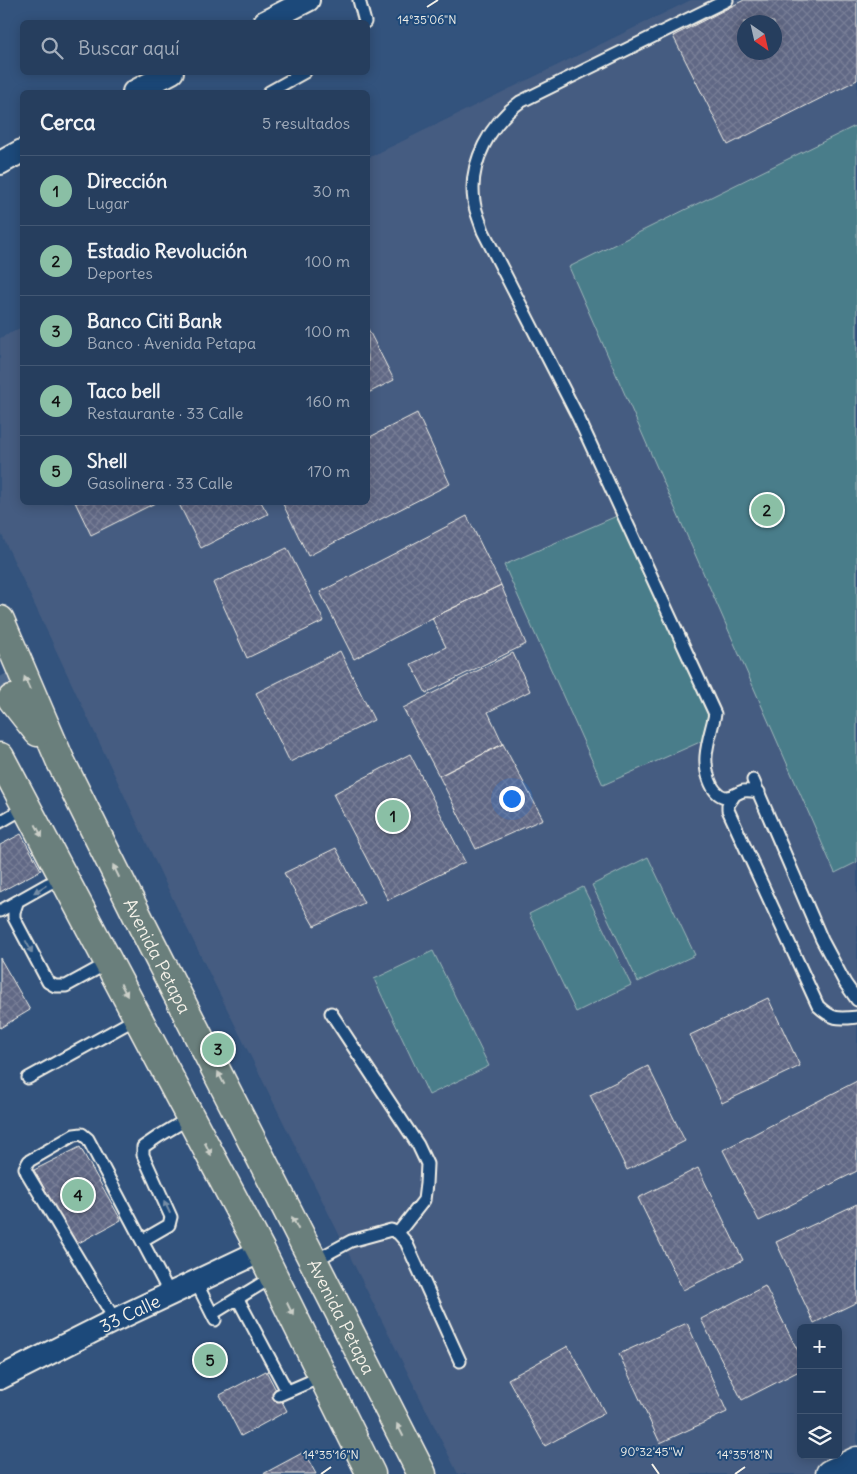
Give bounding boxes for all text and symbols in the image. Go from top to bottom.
text: 14°35'06"N [398,12,456,27]
north arrow [737,15,782,60]
search box [20,20,370,75]
icon: search [38,34,66,62]
text: Buscar aquí [78,36,179,60]
text: Cerca [40,109,95,136]
text: 5 resultados [262,113,350,133]
text: Dirección [87,169,167,193]
text: 1 [53,181,59,201]
text: 30 m [313,181,350,201]
text: Lugar [87,193,129,213]
text: Estadio Revolución [87,239,247,263]
text: 2 [52,251,60,271]
text: 100 m [305,251,350,271]
text: Deportes [87,263,153,283]
text: Banco Citi Bank [87,309,222,333]
text: 3 [51,321,61,341]
text: 100 m [305,321,350,341]
text: Banco · Avenida Petapa [87,333,256,353]
text: Taco bell [87,379,160,403]
text: 4 [51,391,61,411]
text: 160 m [306,391,350,411]
text: Restaurante · 33 Calle [87,403,243,423]
text: Shell [87,449,127,473]
text: 5 [51,461,61,481]
text: 170 m [307,461,350,481]
text: Gasolinera · 33 Calle [87,473,233,493]
pin: 2 [751,491,783,529]
one-way arrow [23,676,31,690]
your location [499,786,525,812]
pin: 1 [377,797,409,835]
one-way arrow [35,824,43,838]
one-way arrow [112,864,120,878]
one-way arrow [33,885,46,894]
street label: Avenida Petapa [119,894,197,1017]
one-way arrow [25,940,33,954]
one-way arrow [120,982,128,997]
pin: 3 [202,1030,234,1068]
one-way arrow [217,1071,225,1086]
one-way arrow [204,1141,212,1156]
pin: 4 [62,1176,94,1214]
one-way arrow [162,1200,170,1214]
one-way arrow [291,1216,299,1230]
street label: Avenida Petapa [303,1255,381,1378]
street label: 33 Calle [95,1289,164,1338]
one-way arrow [286,1302,294,1316]
map controls [797,1324,842,1459]
button: + [797,1324,842,1369]
pin: 5 [194,1341,226,1379]
button: − [797,1369,842,1414]
button: layers [797,1414,842,1459]
one-way arrow [396,1423,404,1438]
text: 90°32'45"W [621,1444,684,1459]
text: 14°35'16"N [303,1447,359,1462]
text: 14°35'18"N [717,1447,773,1462]

